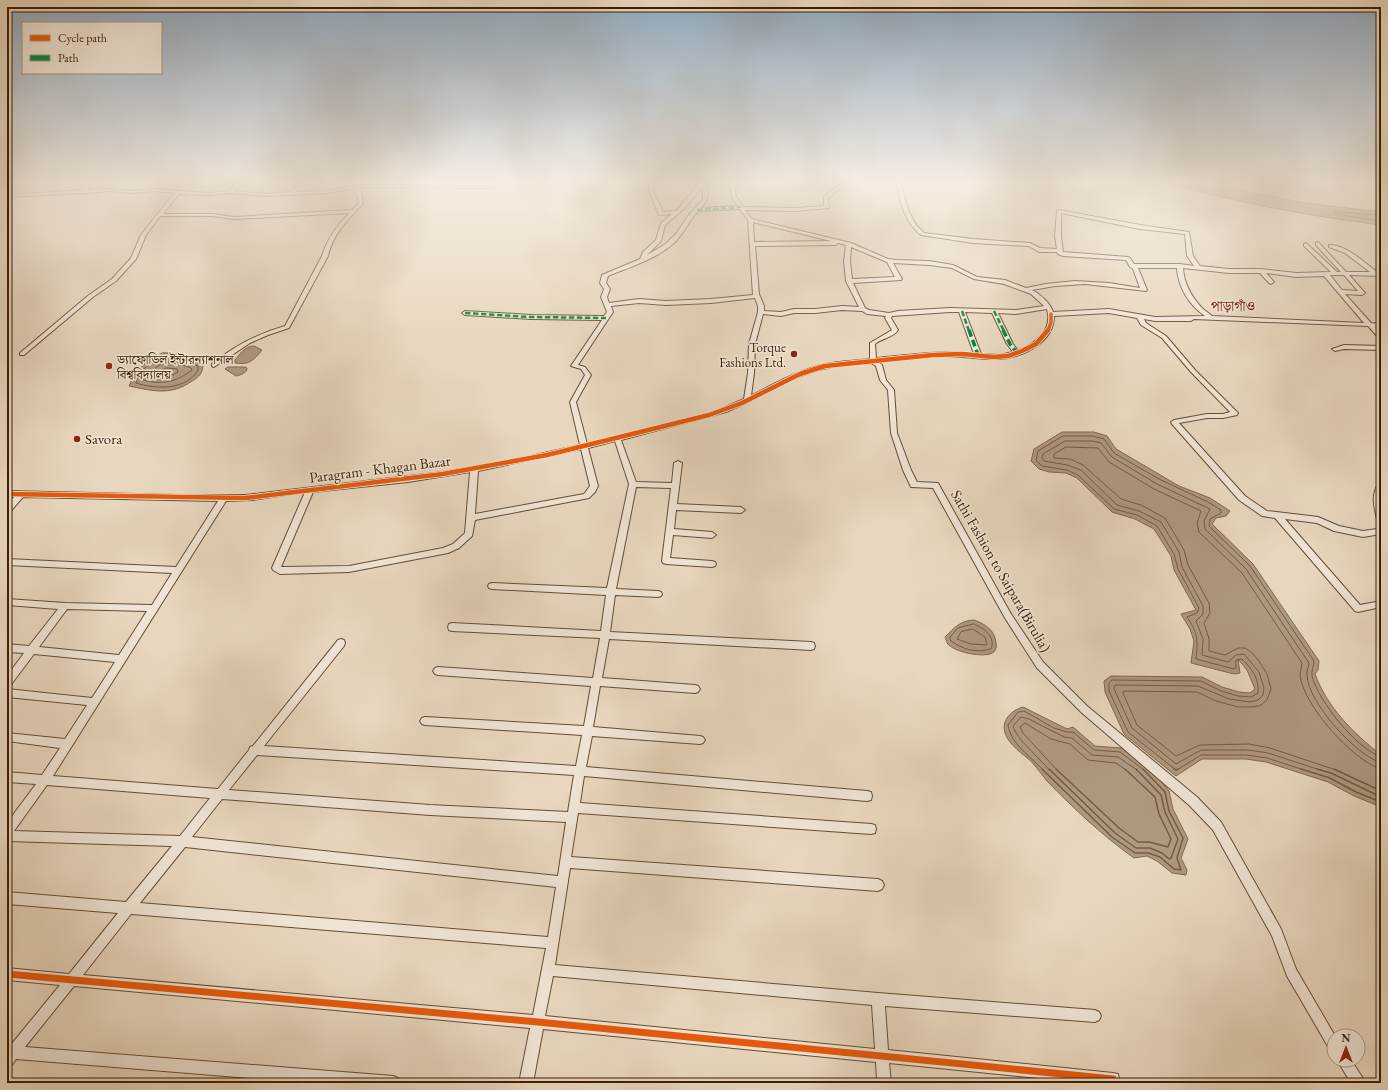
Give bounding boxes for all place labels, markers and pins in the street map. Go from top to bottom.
place label: Torque Fashions Ltd. [719,339,786,371]
marker: Torque Fashions Ltd. [789,349,799,359]
place label: ড্যাফোডিল ইন্টারন্যাশনাল বিশ্ববিদ্যালয় [116,351,235,383]
marker: ড্যাফোডিল ইন্টারন্যাশনাল বিশ্ববিদ্যালয় [104,361,114,371]
place label: Savora [85,429,122,448]
marker: Savora [72,434,82,444]

